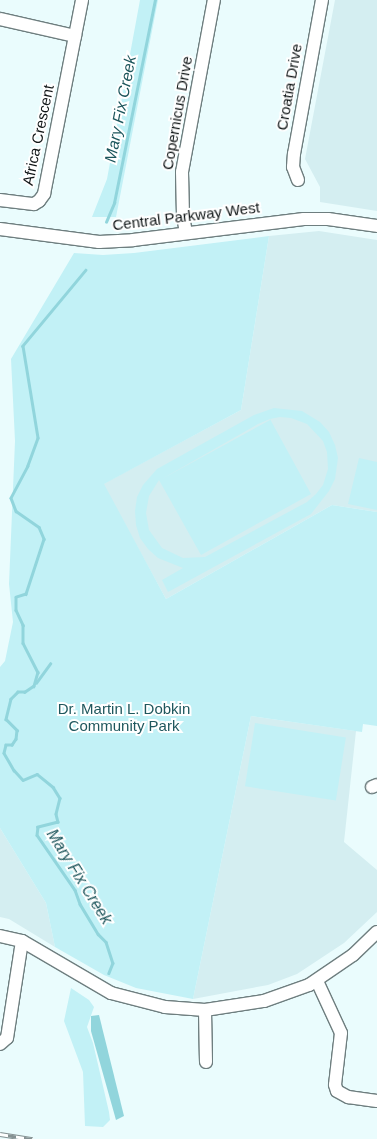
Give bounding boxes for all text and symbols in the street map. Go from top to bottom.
street label: Croatia Drive [273,42,305,132]
water label: Mary Fix Creek [101,54,141,164]
street label: Copernicus Drive [158,55,196,171]
street label: Africa Crescent [19,83,57,187]
street label: Central Parkway West [111,198,261,234]
park label: Dr. Martin L. Dobkin Community Park [58,699,190,734]
water label: Mary Fix Creek [42,826,116,928]

